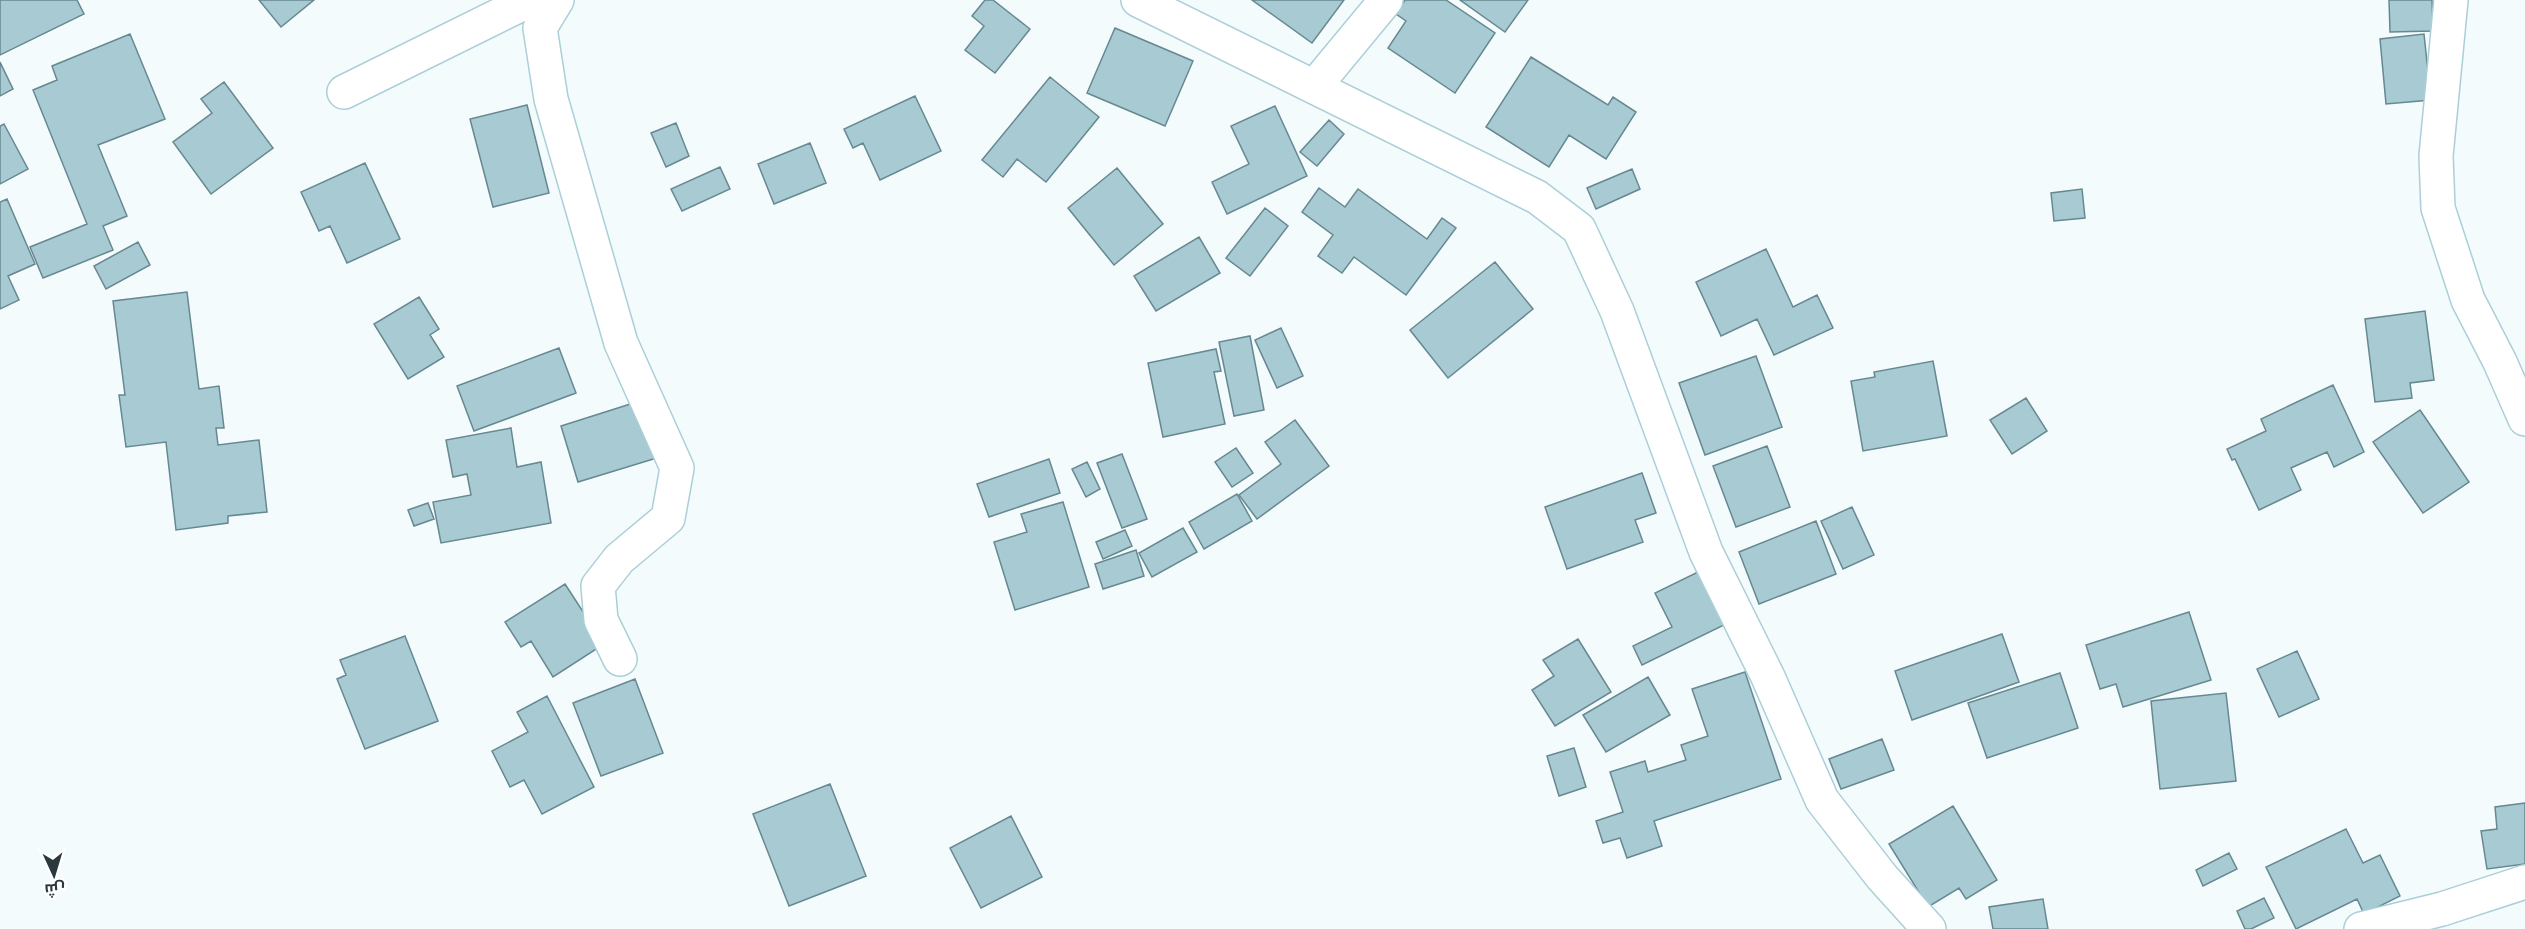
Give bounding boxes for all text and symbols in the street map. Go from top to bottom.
north arrow [24,845,84,905]
text: ش [44,879,66,899]

